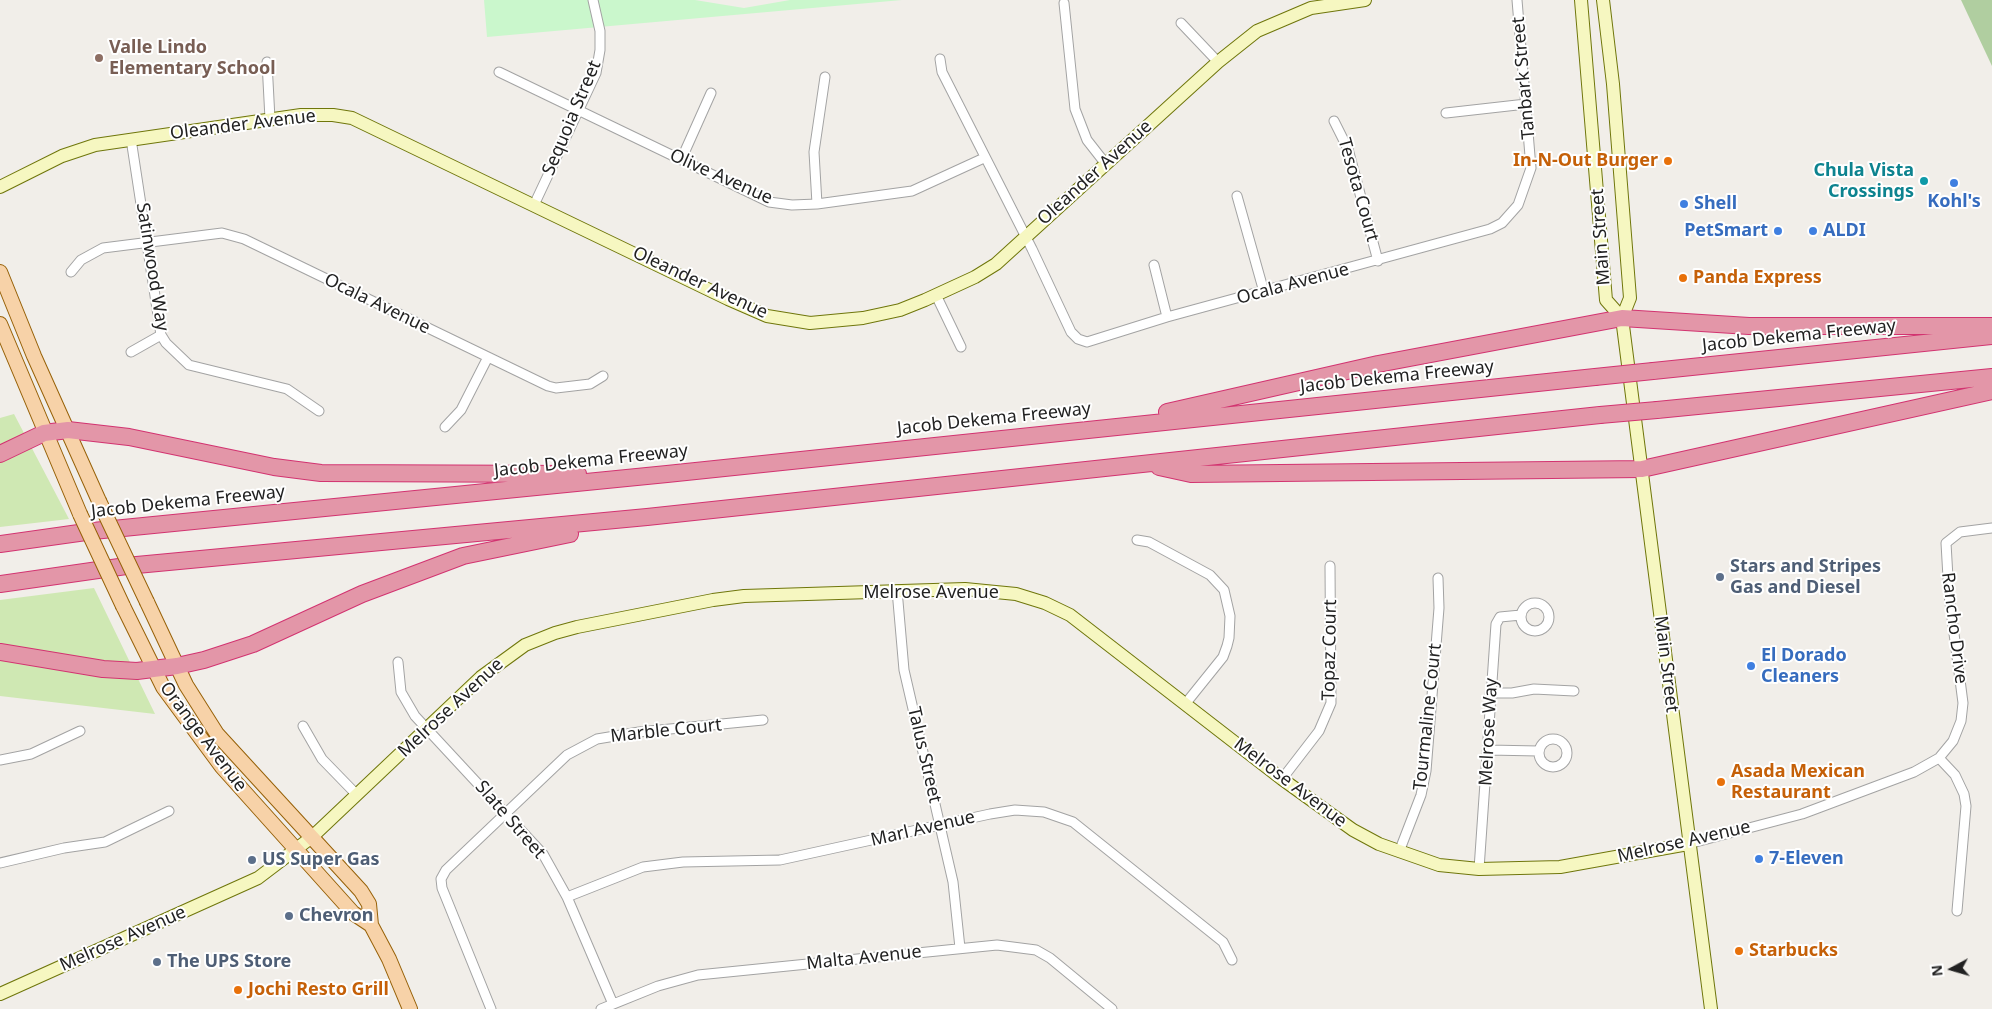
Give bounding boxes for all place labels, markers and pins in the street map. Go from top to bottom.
place label: Valle Lindo Elementary School [109,37,276,80]
marker: Valle Lindo Elementary School [93,52,105,64]
place label: In-N-Out Burger [1513,150,1658,172]
marker: In-N-Out Burger [1662,155,1674,167]
place label: Chula Vista Crossings [1814,160,1914,202]
marker: Chula Vista Crossings [1918,175,1930,187]
marker: Kohl's [1948,177,1960,189]
place label: Kohl's [1927,191,1981,213]
place label: Shell [1694,193,1737,215]
marker: Shell [1678,198,1690,210]
place label: PetSmart [1684,220,1768,242]
place label: ALDI [1823,220,1866,242]
marker: PetSmart [1772,225,1784,237]
marker: ALDI [1807,225,1819,237]
place label: Panda Express [1693,267,1822,289]
marker: Panda Express [1677,272,1689,284]
place label: Stars and Stripes Gas and Diesel [1730,556,1881,598]
marker: Stars and Stripes Gas and Diesel [1714,571,1726,583]
place label: El Dorado Cleaners [1761,645,1847,688]
marker: El Dorado Cleaners [1745,660,1757,672]
place label: Asada Mexican Restaurant [1731,761,1865,804]
marker: Asada Mexican Restaurant [1715,776,1727,788]
place label: 7-Eleven [1769,848,1844,870]
place label: US Super Gas [262,849,380,871]
marker: 7-Eleven [1753,853,1765,865]
marker: US Super Gas [246,854,258,866]
place label: Chevron [299,905,374,927]
marker: Chevron [283,910,295,922]
place label: Starbucks [1749,940,1838,962]
marker: Starbucks [1733,945,1745,957]
place label: The UPS Store [167,951,291,973]
marker: The UPS Store [151,956,163,968]
place label: Jochi Resto Grill [248,979,389,1001]
marker: Jochi Resto Grill [232,984,244,996]

